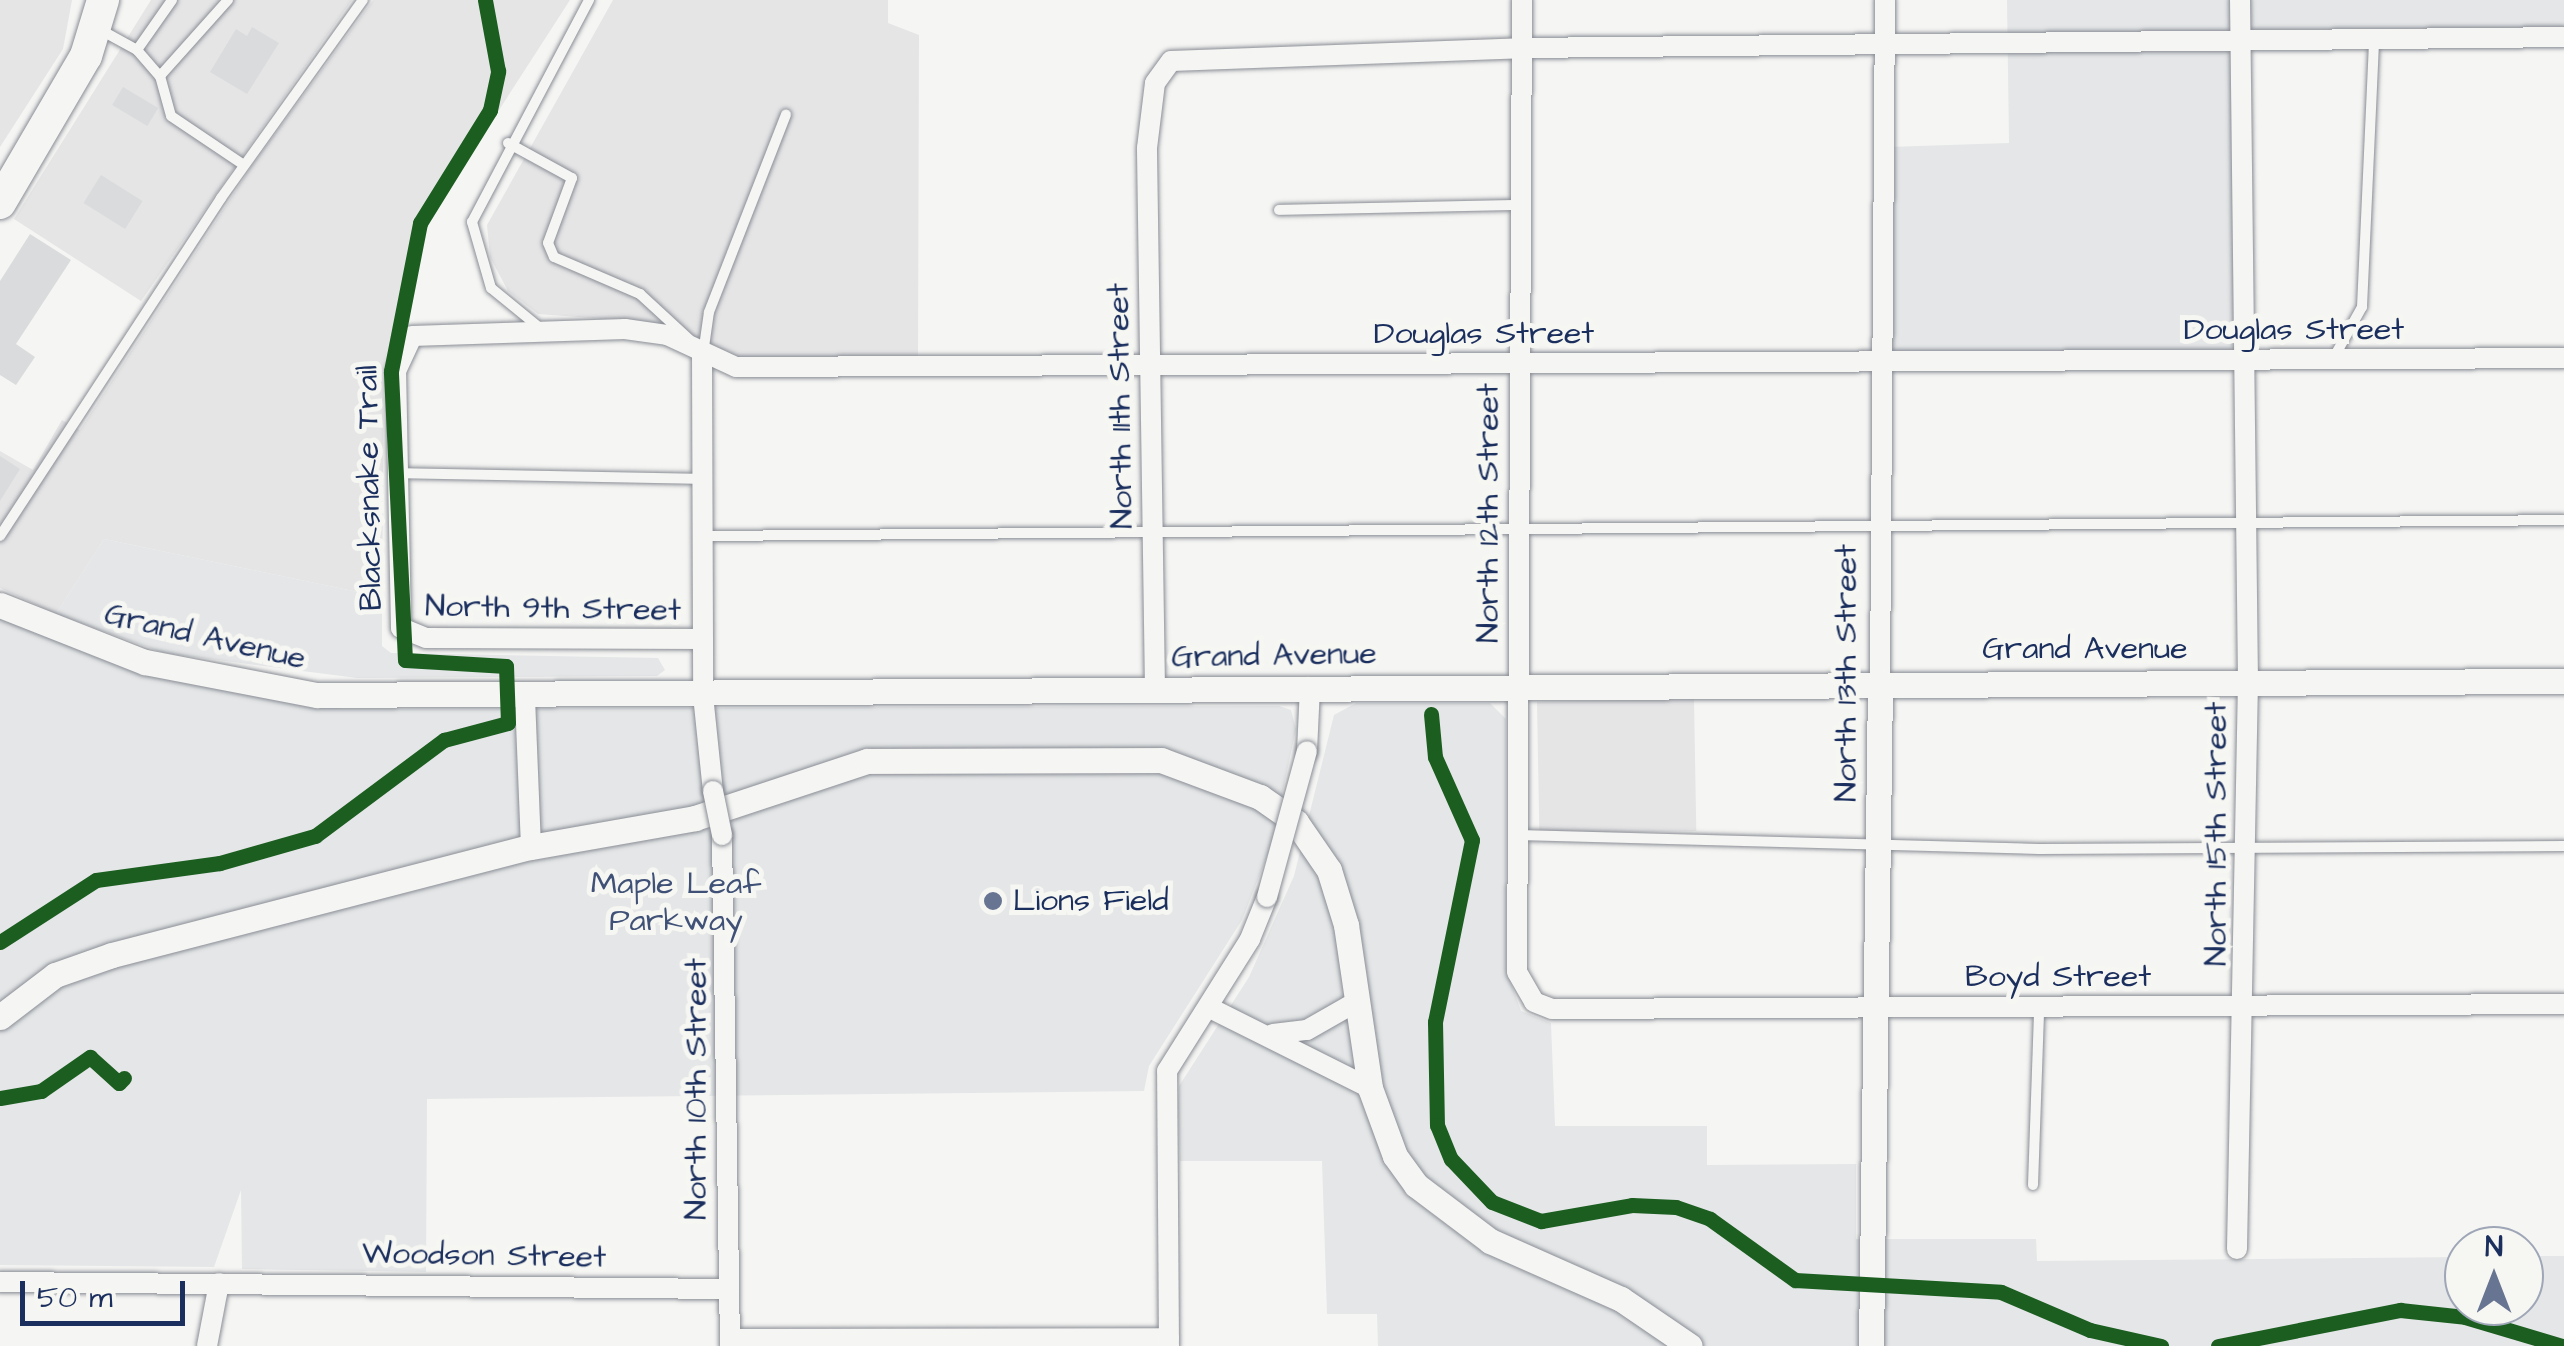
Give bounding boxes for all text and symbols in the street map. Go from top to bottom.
street label: North 11th Street [1100,283,1142,529]
street label: Douglas Street [2184,311,2404,349]
street label: Douglas Street [1374,315,1594,353]
street label: Blacksnake Trail [349,365,391,611]
street label: North 12th Street [1470,383,1508,643]
street label: North 13th Street [1828,544,1866,802]
street label: North 9th Street [425,588,681,630]
street label: Grand Avenue [101,595,309,679]
street label: Grand Avenue [1982,630,2188,668]
street label: Grand Avenue [1171,635,1377,677]
street label: North 15th Street [2198,702,2236,966]
park label: Maple Leaf Parkway [591,866,761,941]
place label: Lions Field [1013,882,1169,920]
marker: Lions Field [982,890,1004,912]
street label: North 10th Street [678,958,716,1220]
street label: Boyd Street [1965,958,2151,996]
north arrow [2444,1226,2544,1326]
text: N [2485,1228,2503,1267]
street label: Woodson Street [362,1235,606,1277]
scale bar [25,1261,190,1323]
text: 50 m [37,1277,113,1319]

